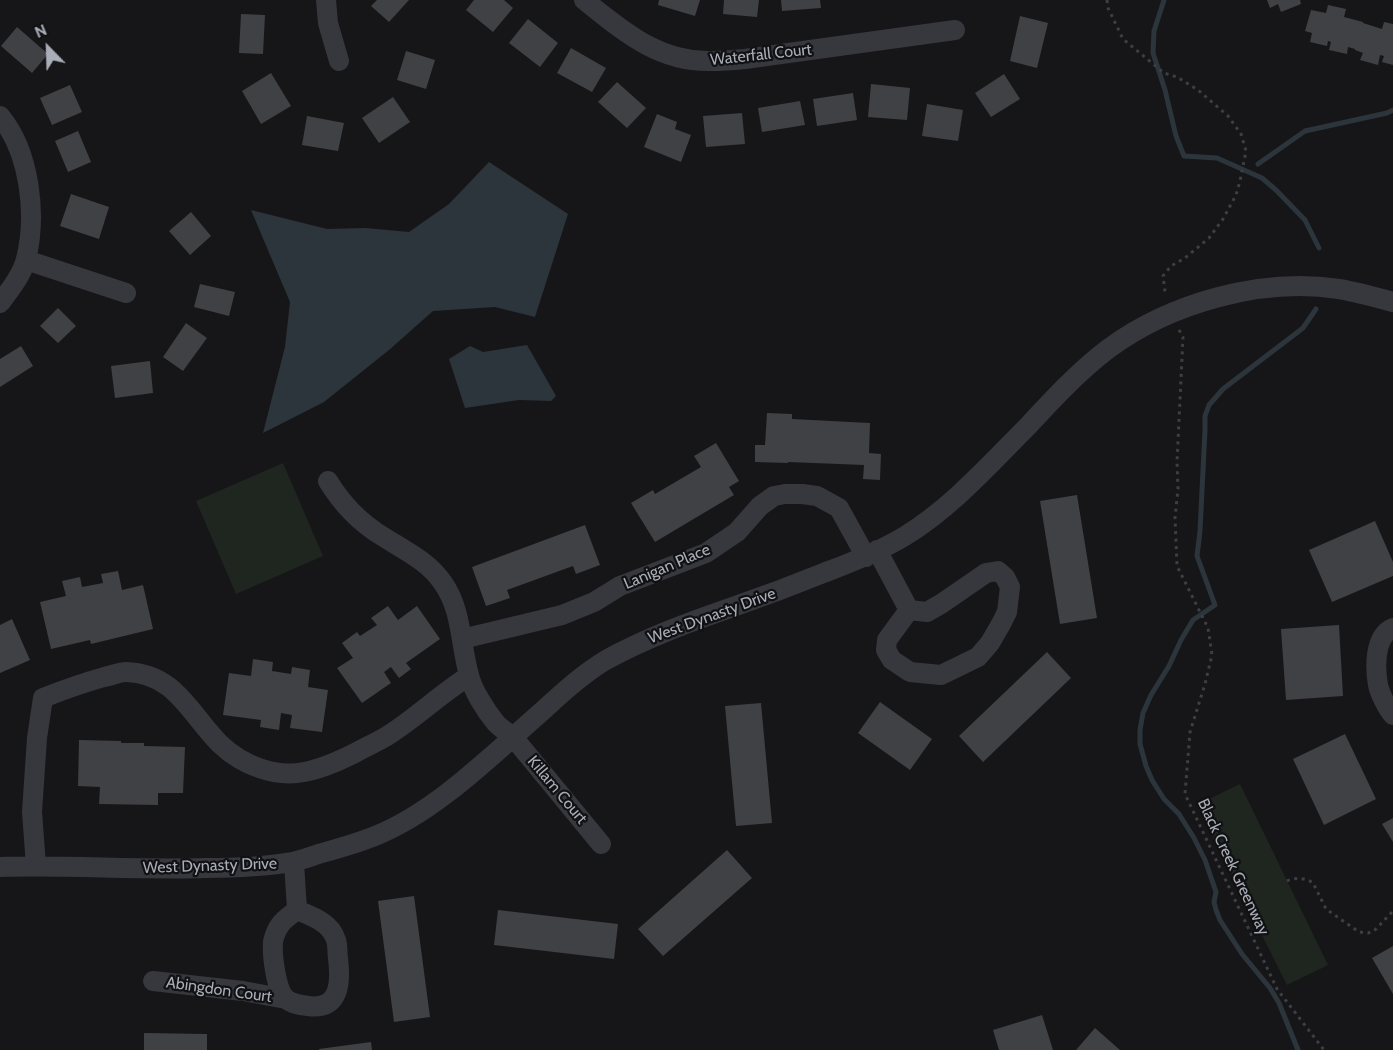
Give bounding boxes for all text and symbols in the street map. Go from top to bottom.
north arrow [18,18,78,78]
text: N [32,20,50,42]
street label: Waterfall Court [709,40,813,70]
street label: Lanigan Place [621,540,713,594]
street label: West Dynasty Drive [646,584,778,648]
street label: Killam Court [523,752,591,828]
street label: Black Creek Greenway [1193,796,1273,938]
street label: West Dynasty Drive [143,854,277,878]
street label: Abingdon Court [165,973,273,1007]

